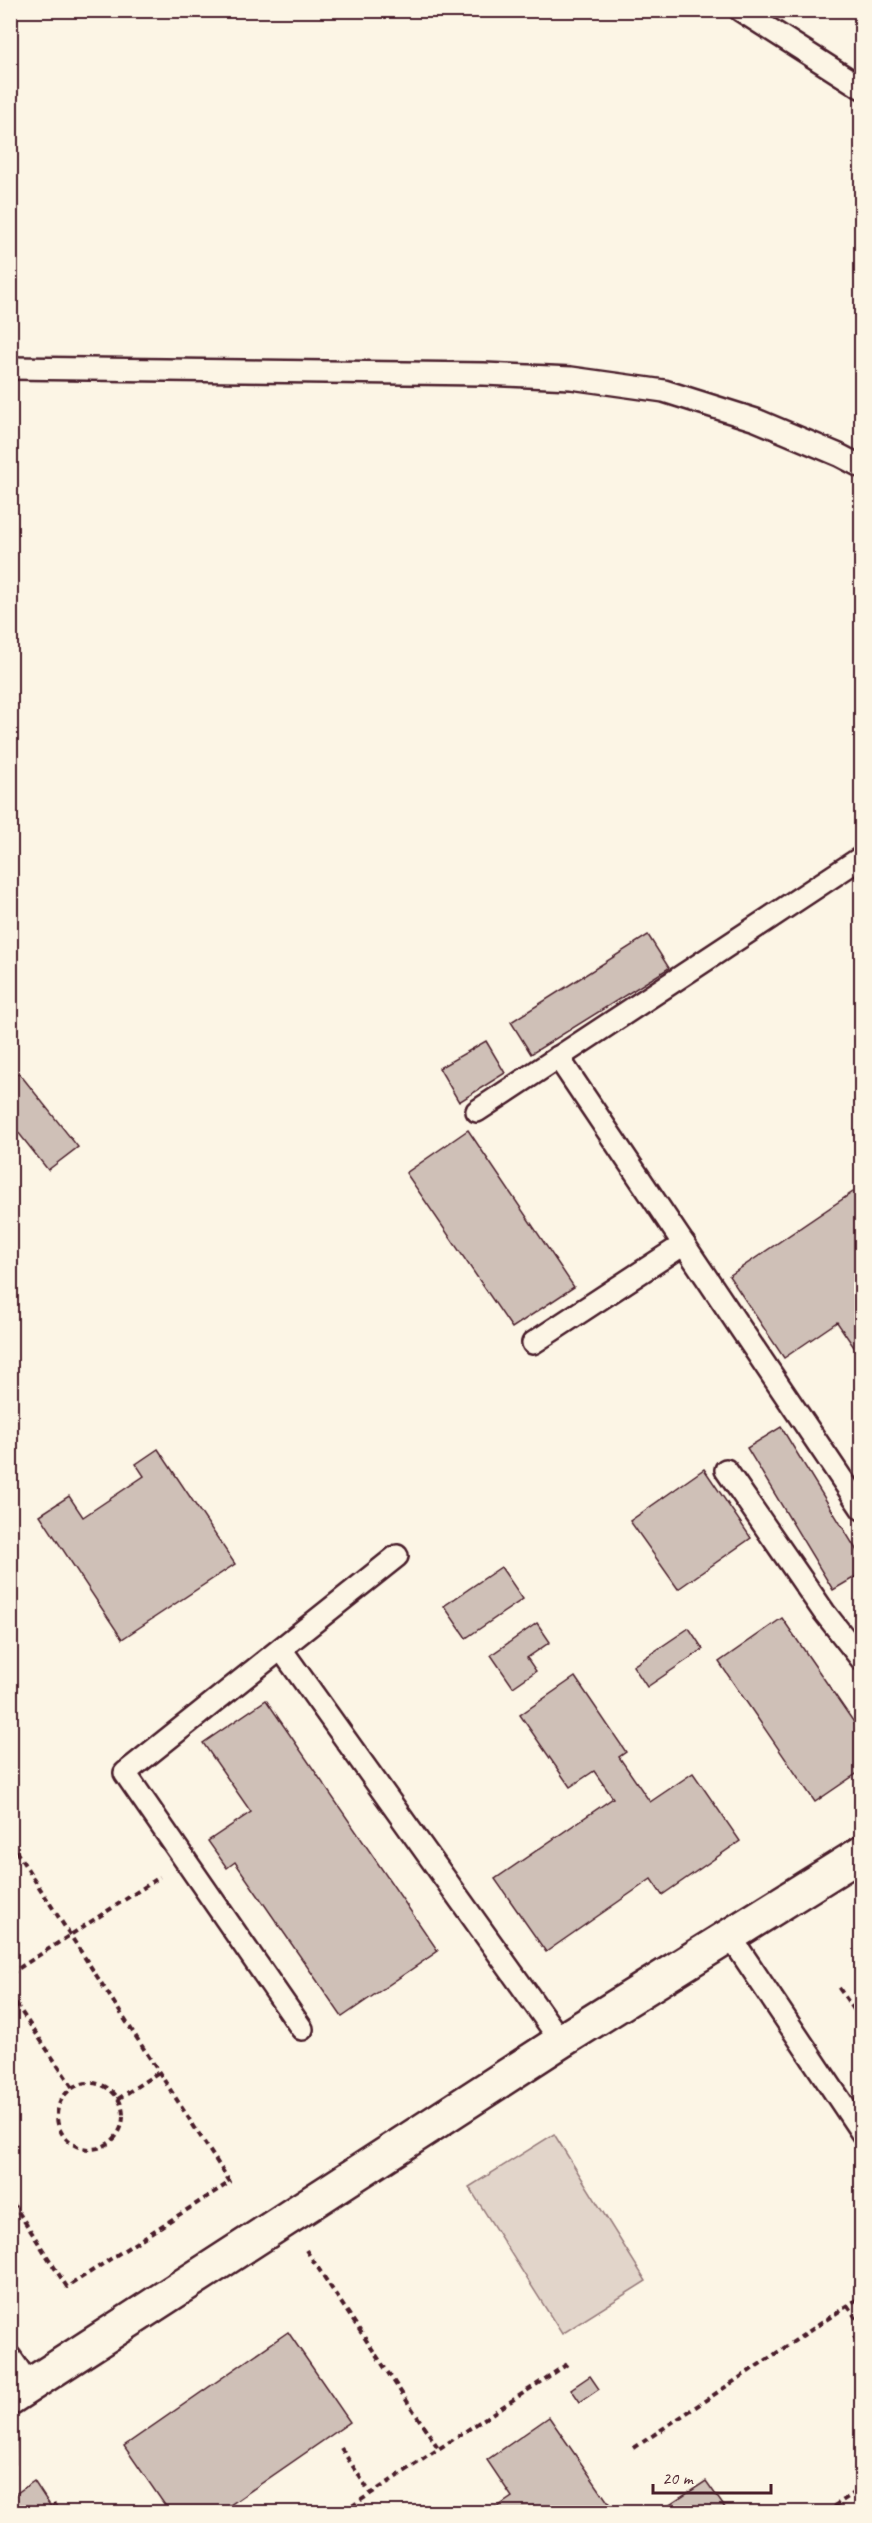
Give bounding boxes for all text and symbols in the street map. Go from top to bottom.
scale bar [653,2457,772,2495]
text: 20 m [662,2467,695,2489]

